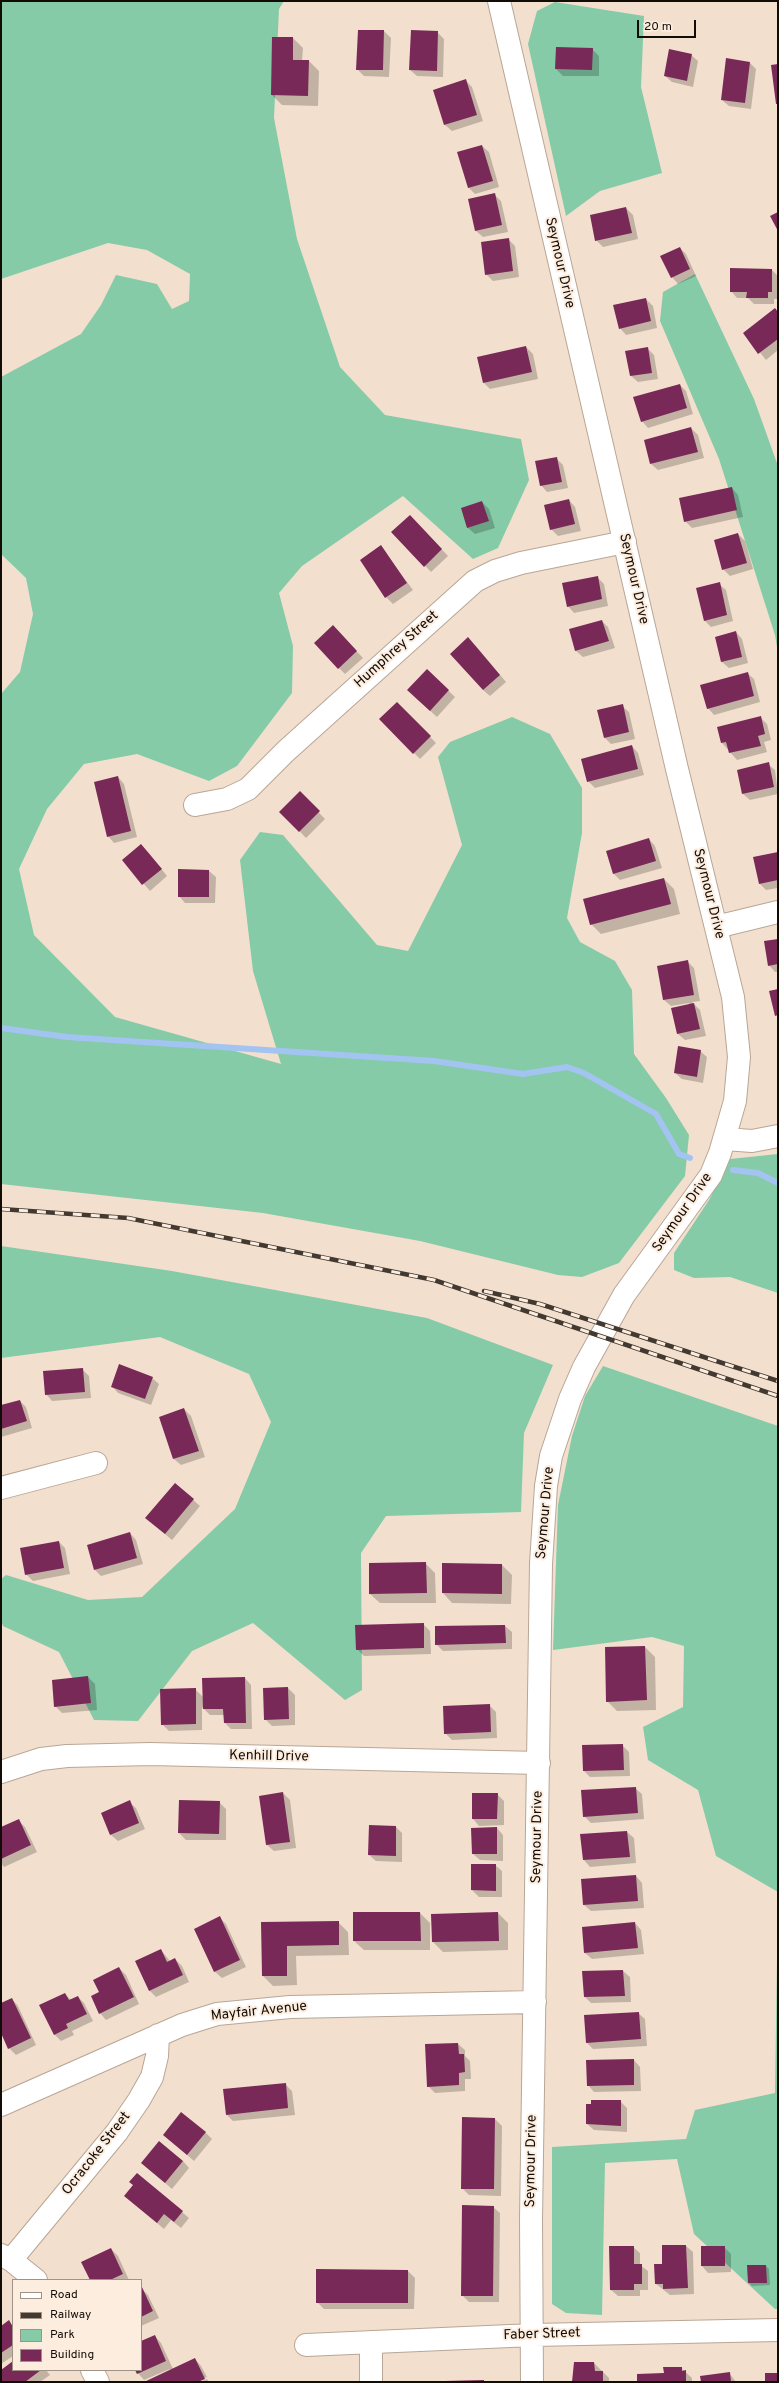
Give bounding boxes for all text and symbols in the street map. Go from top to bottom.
scale bar [639,12,698,38]
text: 20 m [644,19,672,35]
street label: Seymour Drive [540,216,578,310]
street label: Seymour Drive [614,532,652,626]
street label: Humphrey Street [351,608,443,692]
street label: Seymour Drive [689,847,727,941]
street label: Seymour Drive [650,1170,716,1256]
street label: Seymour Drive [534,1466,558,1560]
street label: Kenhill Drive [229,1748,309,1766]
street label: Seymour Drive [529,1791,547,1883]
street label: Mayfair Avenue [210,1999,308,2025]
street label: Ocracoke Street [59,2109,135,2199]
street label: Seymour Drive [523,2115,541,2207]
legend [12,2279,142,2371]
text: Road [50,2287,78,2303]
text: Railway [50,2307,91,2323]
street label: Faber Street [503,2325,581,2345]
text: Park [50,2327,75,2343]
text: Building [50,2347,94,2363]

